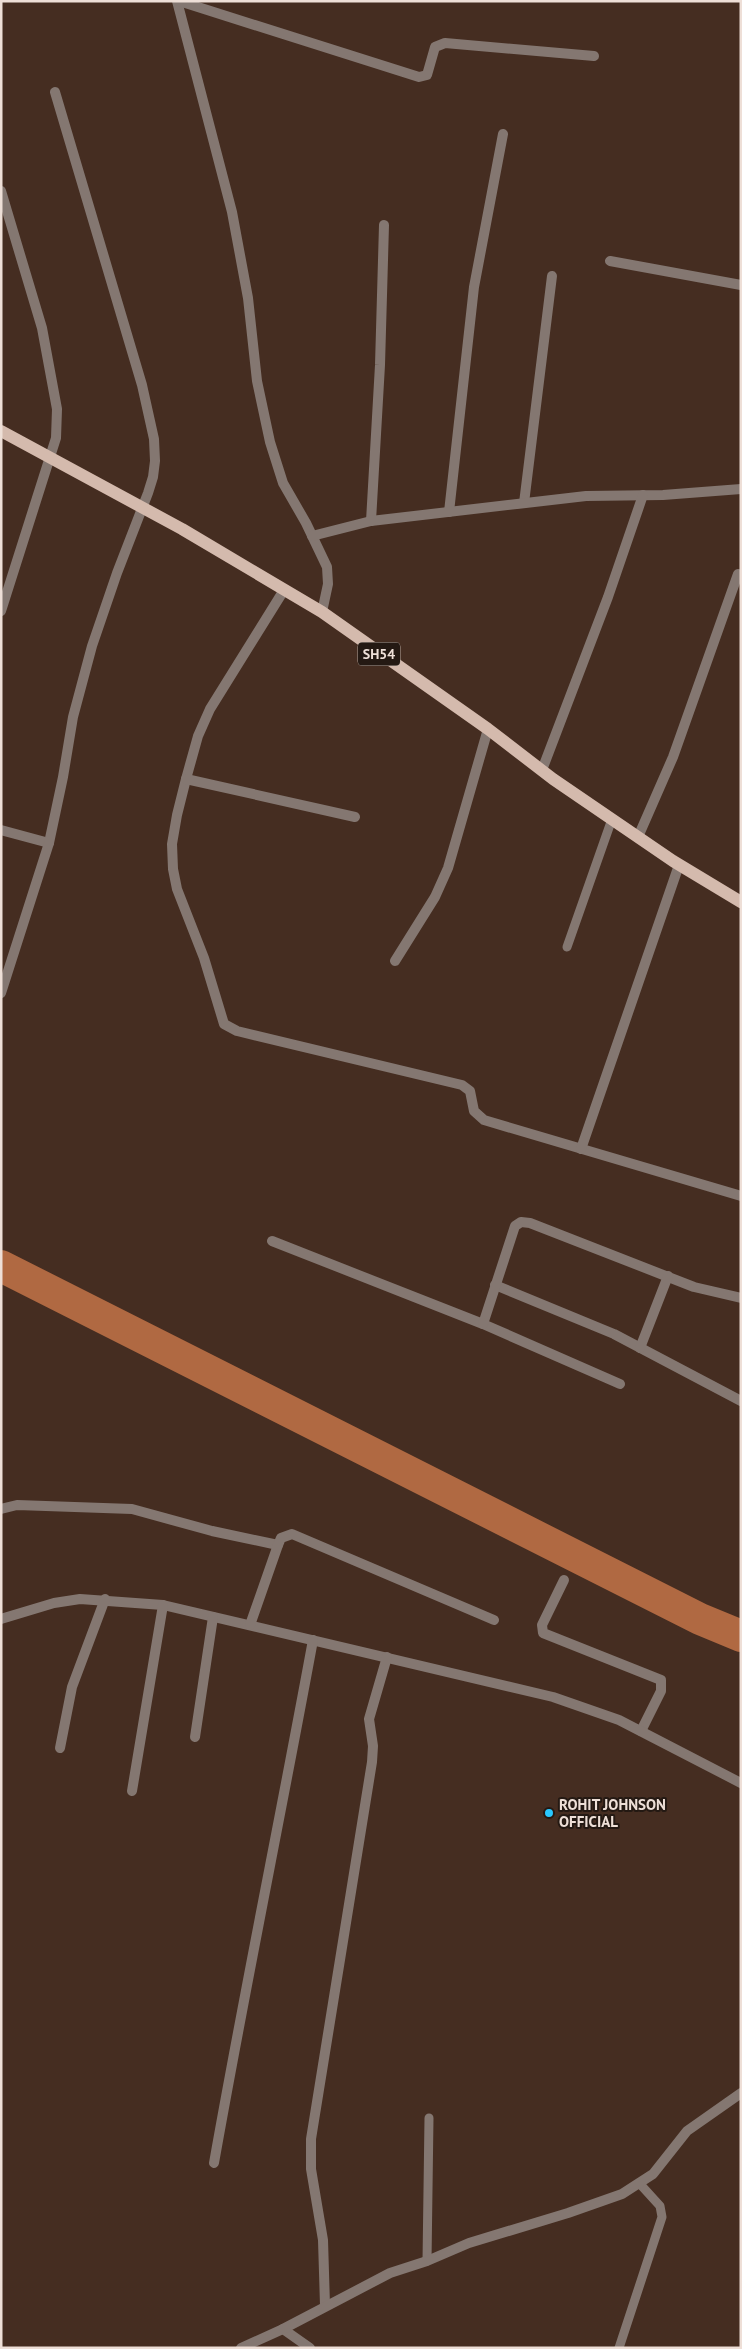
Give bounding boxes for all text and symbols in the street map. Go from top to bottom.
road number: SH54 [358,642,400,666]
place label: ROHIT JOHNSON OFFICIAL [559,1795,666,1831]
marker: ROHIT JOHNSON OFFICIAL [543,1807,555,1819]

